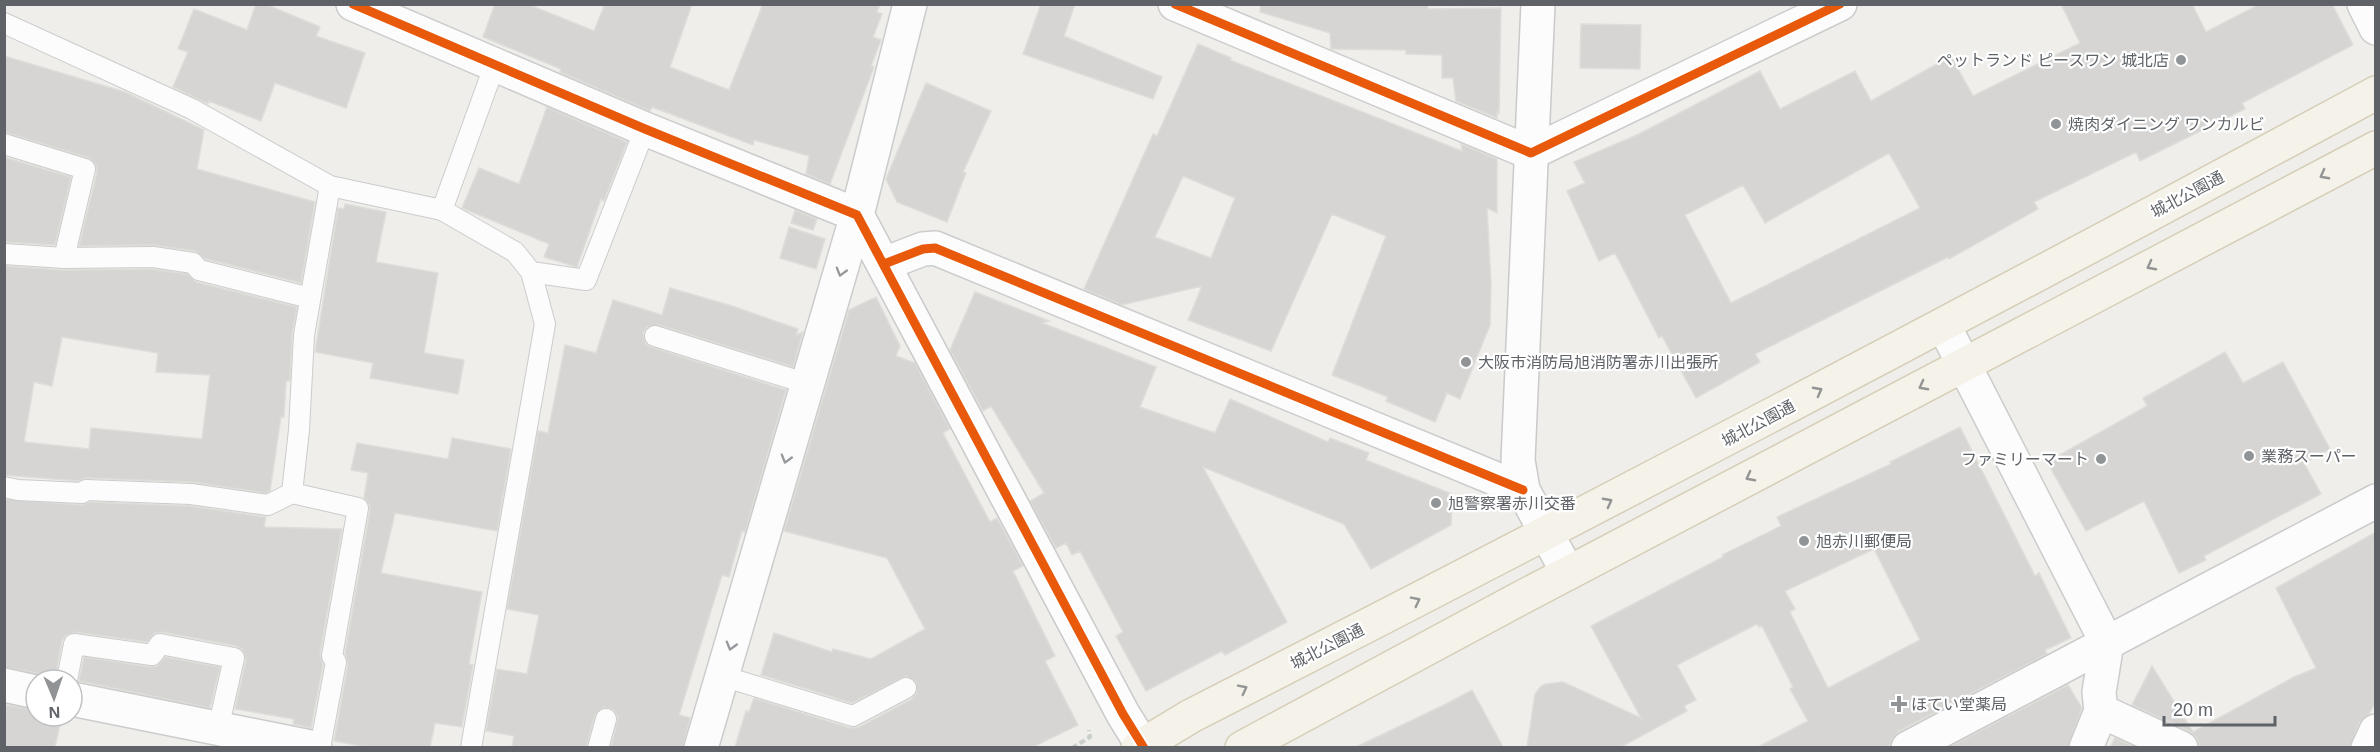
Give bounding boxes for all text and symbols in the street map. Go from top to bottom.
place label: ペットランド ピースワン 城北店 [1937,52,2169,69]
marker: ペットランド ピースワン 城北店 [2174,53,2188,67]
place label: 焼肉ダイニング ワンカルビ [2068,116,2264,133]
marker: 焼肉ダイニング ワンカルビ [2049,117,2063,131]
street label: 城北公園通 [2148,168,2227,221]
one-way arrow [2319,168,2330,179]
one-way arrow [2147,259,2157,270]
one-way arrow [836,266,848,277]
place label: 大阪市消防局旭消防署赤川出張所 [1478,354,1718,371]
marker: 大阪市消防局旭消防署赤川出張所 [1459,355,1473,369]
one-way arrow [1919,379,1929,390]
one-way arrow [1812,387,1822,398]
street label: 城北公園通 [1719,397,1798,450]
place label: 業務スーパー [2261,448,2357,465]
marker: 業務スーパー [2242,449,2256,463]
place label: ファミリーマート [1961,451,2089,468]
marker: ファミリーマート [2094,452,2108,466]
one-way arrow [781,453,793,464]
one-way arrow [1746,470,1757,481]
place label: 旭警察署赤川交番 [1448,495,1576,512]
marker: 旭警察署赤川交番 [1429,496,1443,510]
one-way arrow [1602,497,1613,509]
place label: 旭赤川郵便局 [1816,533,1912,550]
marker: 旭赤川郵便局 [1797,534,1811,548]
one-way arrow [1410,596,1421,608]
street label: 城北公園通 [1288,621,1367,672]
one-way arrow [726,640,738,651]
north arrow [24,668,84,728]
one-way arrow [1236,685,1247,697]
scale bar [2164,689,2275,727]
place label: ほてい堂薬局 [1911,696,2007,713]
marker: ほてい堂薬局 [1892,697,1906,711]
text: 20 m [2173,700,2213,720]
text: N [48,704,61,721]

